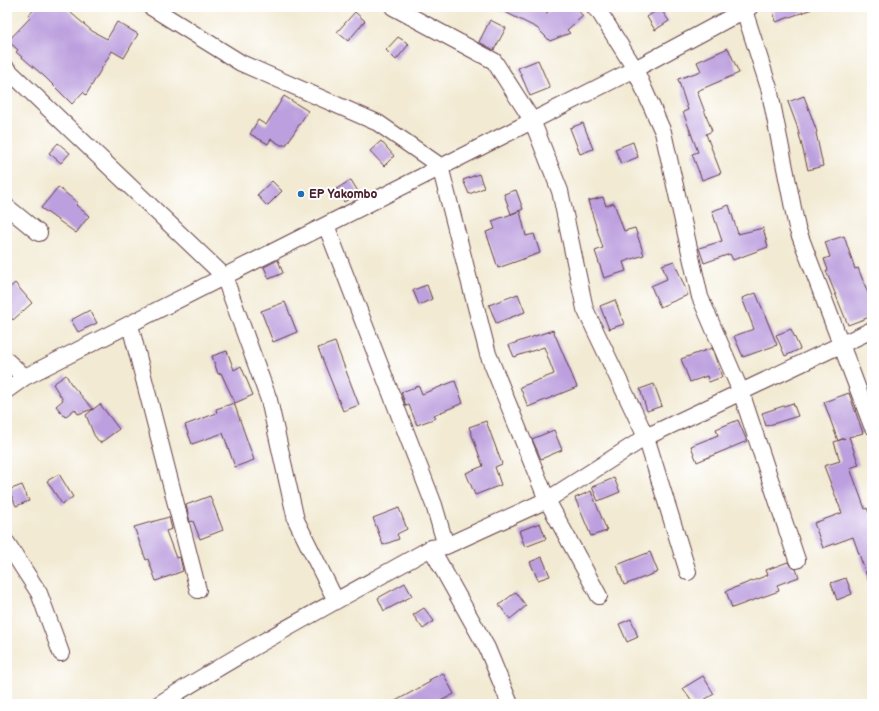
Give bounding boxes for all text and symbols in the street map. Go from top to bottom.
place label: EP Yakombo [309,187,377,202]
marker: EP Yakombo [296,189,306,199]

